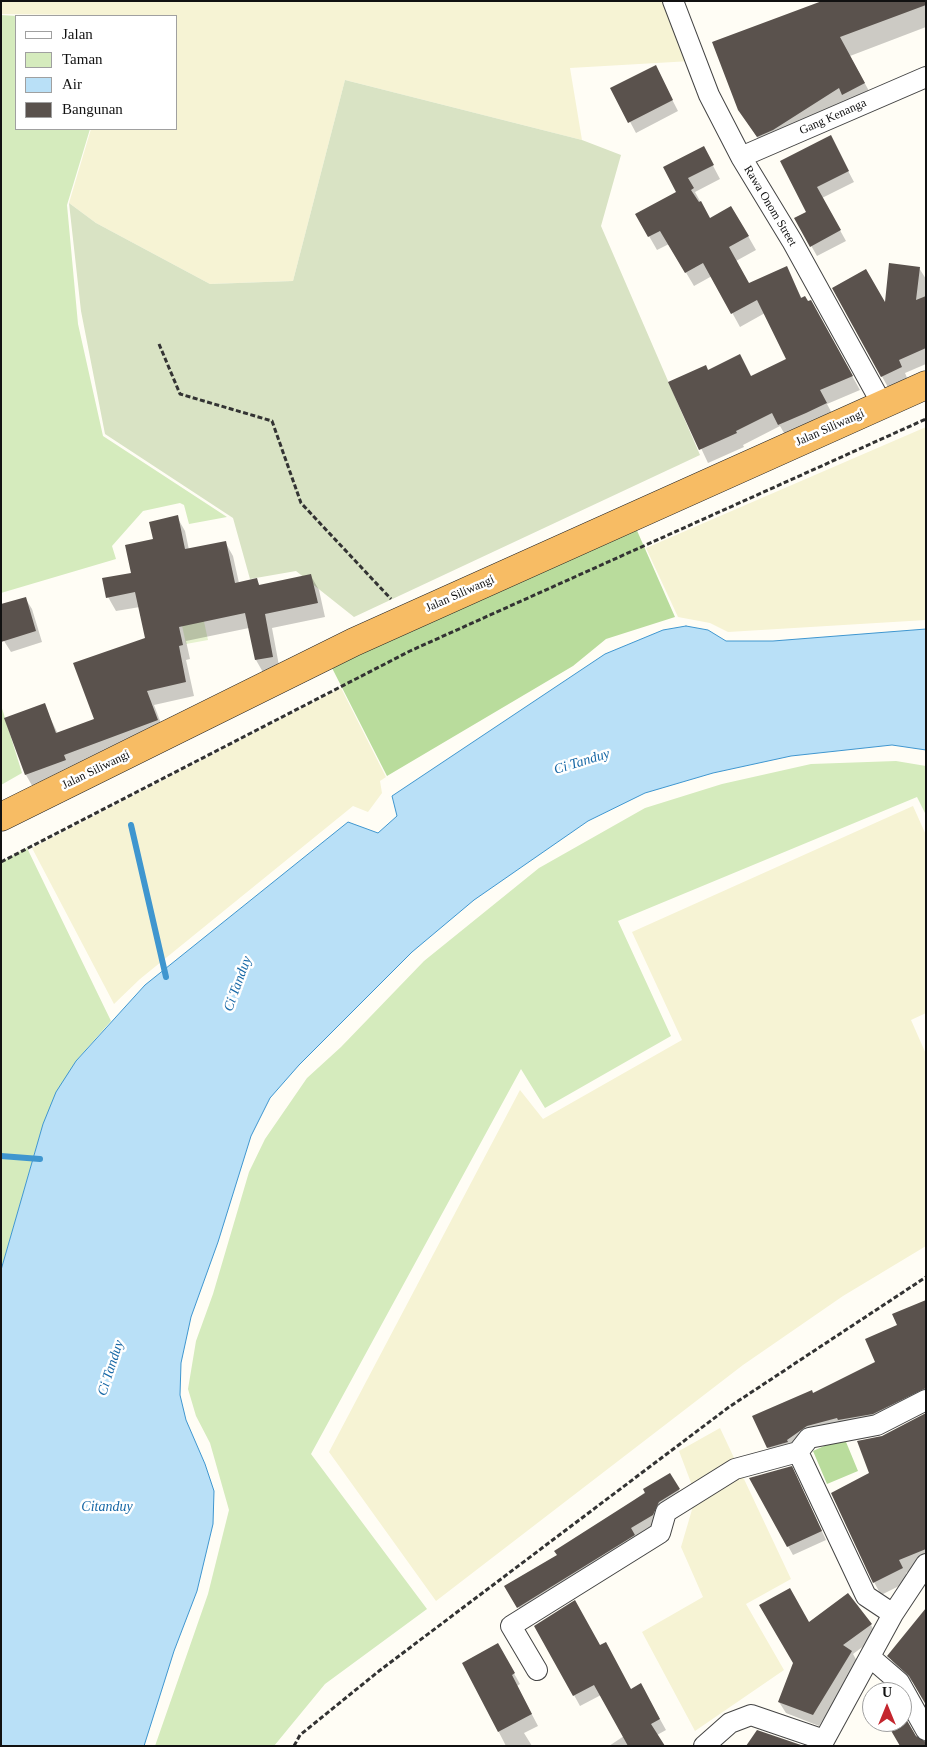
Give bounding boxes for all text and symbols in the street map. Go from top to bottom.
legend [15,15,178,130]
text: Jalan [62,26,93,42]
text: Taman [62,51,103,67]
text: Air [62,76,82,92]
street label: Gang Kenanga [797,96,869,138]
text: Bangunan [62,101,123,117]
street label: Rawa Onom Street [740,163,800,249]
street label: Jalan Siliwangi [793,406,867,450]
street label: Jalan Siliwangi [423,572,497,616]
water label: Ci Tanduy [552,746,612,778]
street label: Jalan Siliwangi [60,747,132,793]
water label: Ci Tanduy [220,954,256,1014]
water label: Ci Tanduy [94,1338,128,1398]
water label: Citanduy [81,1499,133,1515]
north arrow [862,1682,912,1732]
text: U [882,1685,892,1700]

